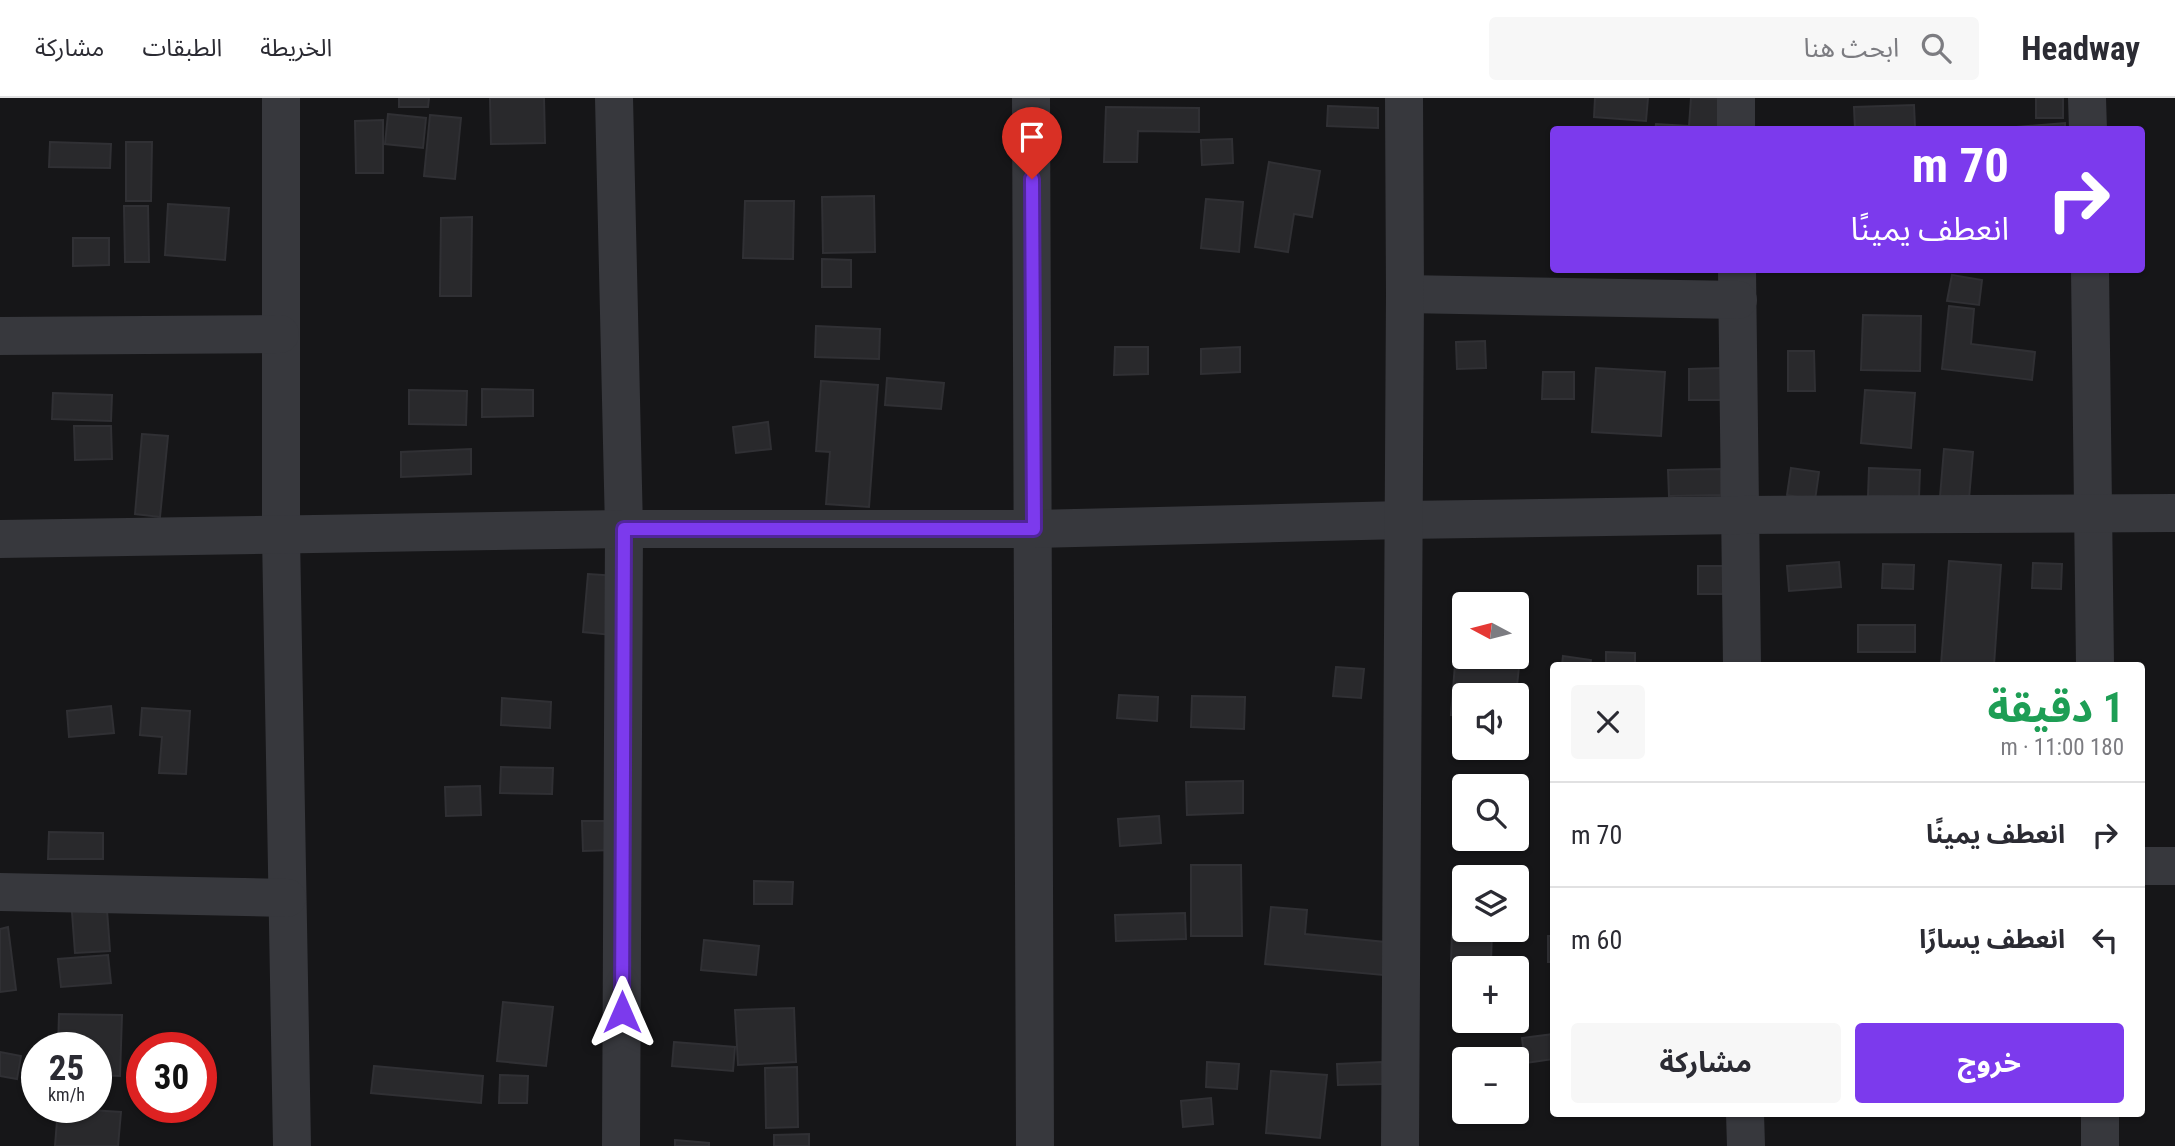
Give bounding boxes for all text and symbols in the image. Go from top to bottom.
search box [1489,17,1979,80]
icon: search [1917,29,1955,67]
text: Headway [2021,29,2140,68]
text: ابحث هنا [1804,33,1899,63]
text: مشاركة [35,34,104,62]
text: الطبقات [142,34,222,62]
text: الخريطة [260,34,332,62]
pin [1002,107,1062,179]
icon: arrive [1013,118,1051,156]
text: 70 m [1912,137,2009,194]
icon: right [2033,154,2124,245]
text: انعطف يمينًا [1851,210,2009,248]
north arrow [1452,592,1530,668]
map controls [1452,592,1529,1124]
button: sound [1452,683,1529,760]
text: 1 دقيقة [1987,683,2124,732]
button: close [1571,685,1645,759]
text: 180 m · 11:00 [2000,734,2124,761]
button: search [1452,774,1529,851]
icon: right [2086,816,2124,854]
text: انعطف يمينًا [1926,819,2065,849]
text: 70 m [1571,820,1622,850]
button: layers [1452,865,1529,942]
icon: left [2086,921,2124,959]
text: انعطف يسارًا [1919,924,2065,954]
text: 60 m [1571,925,1622,955]
button: + [1452,956,1529,1033]
position arrow [585,975,659,1049]
button: مشاركة [1571,1023,1841,1103]
button: خروج [1855,1023,2124,1103]
speed limit sign: 30 [126,1032,217,1123]
button: − [1452,1047,1529,1124]
text: 25 [49,1048,84,1089]
text: km/h [48,1084,85,1105]

